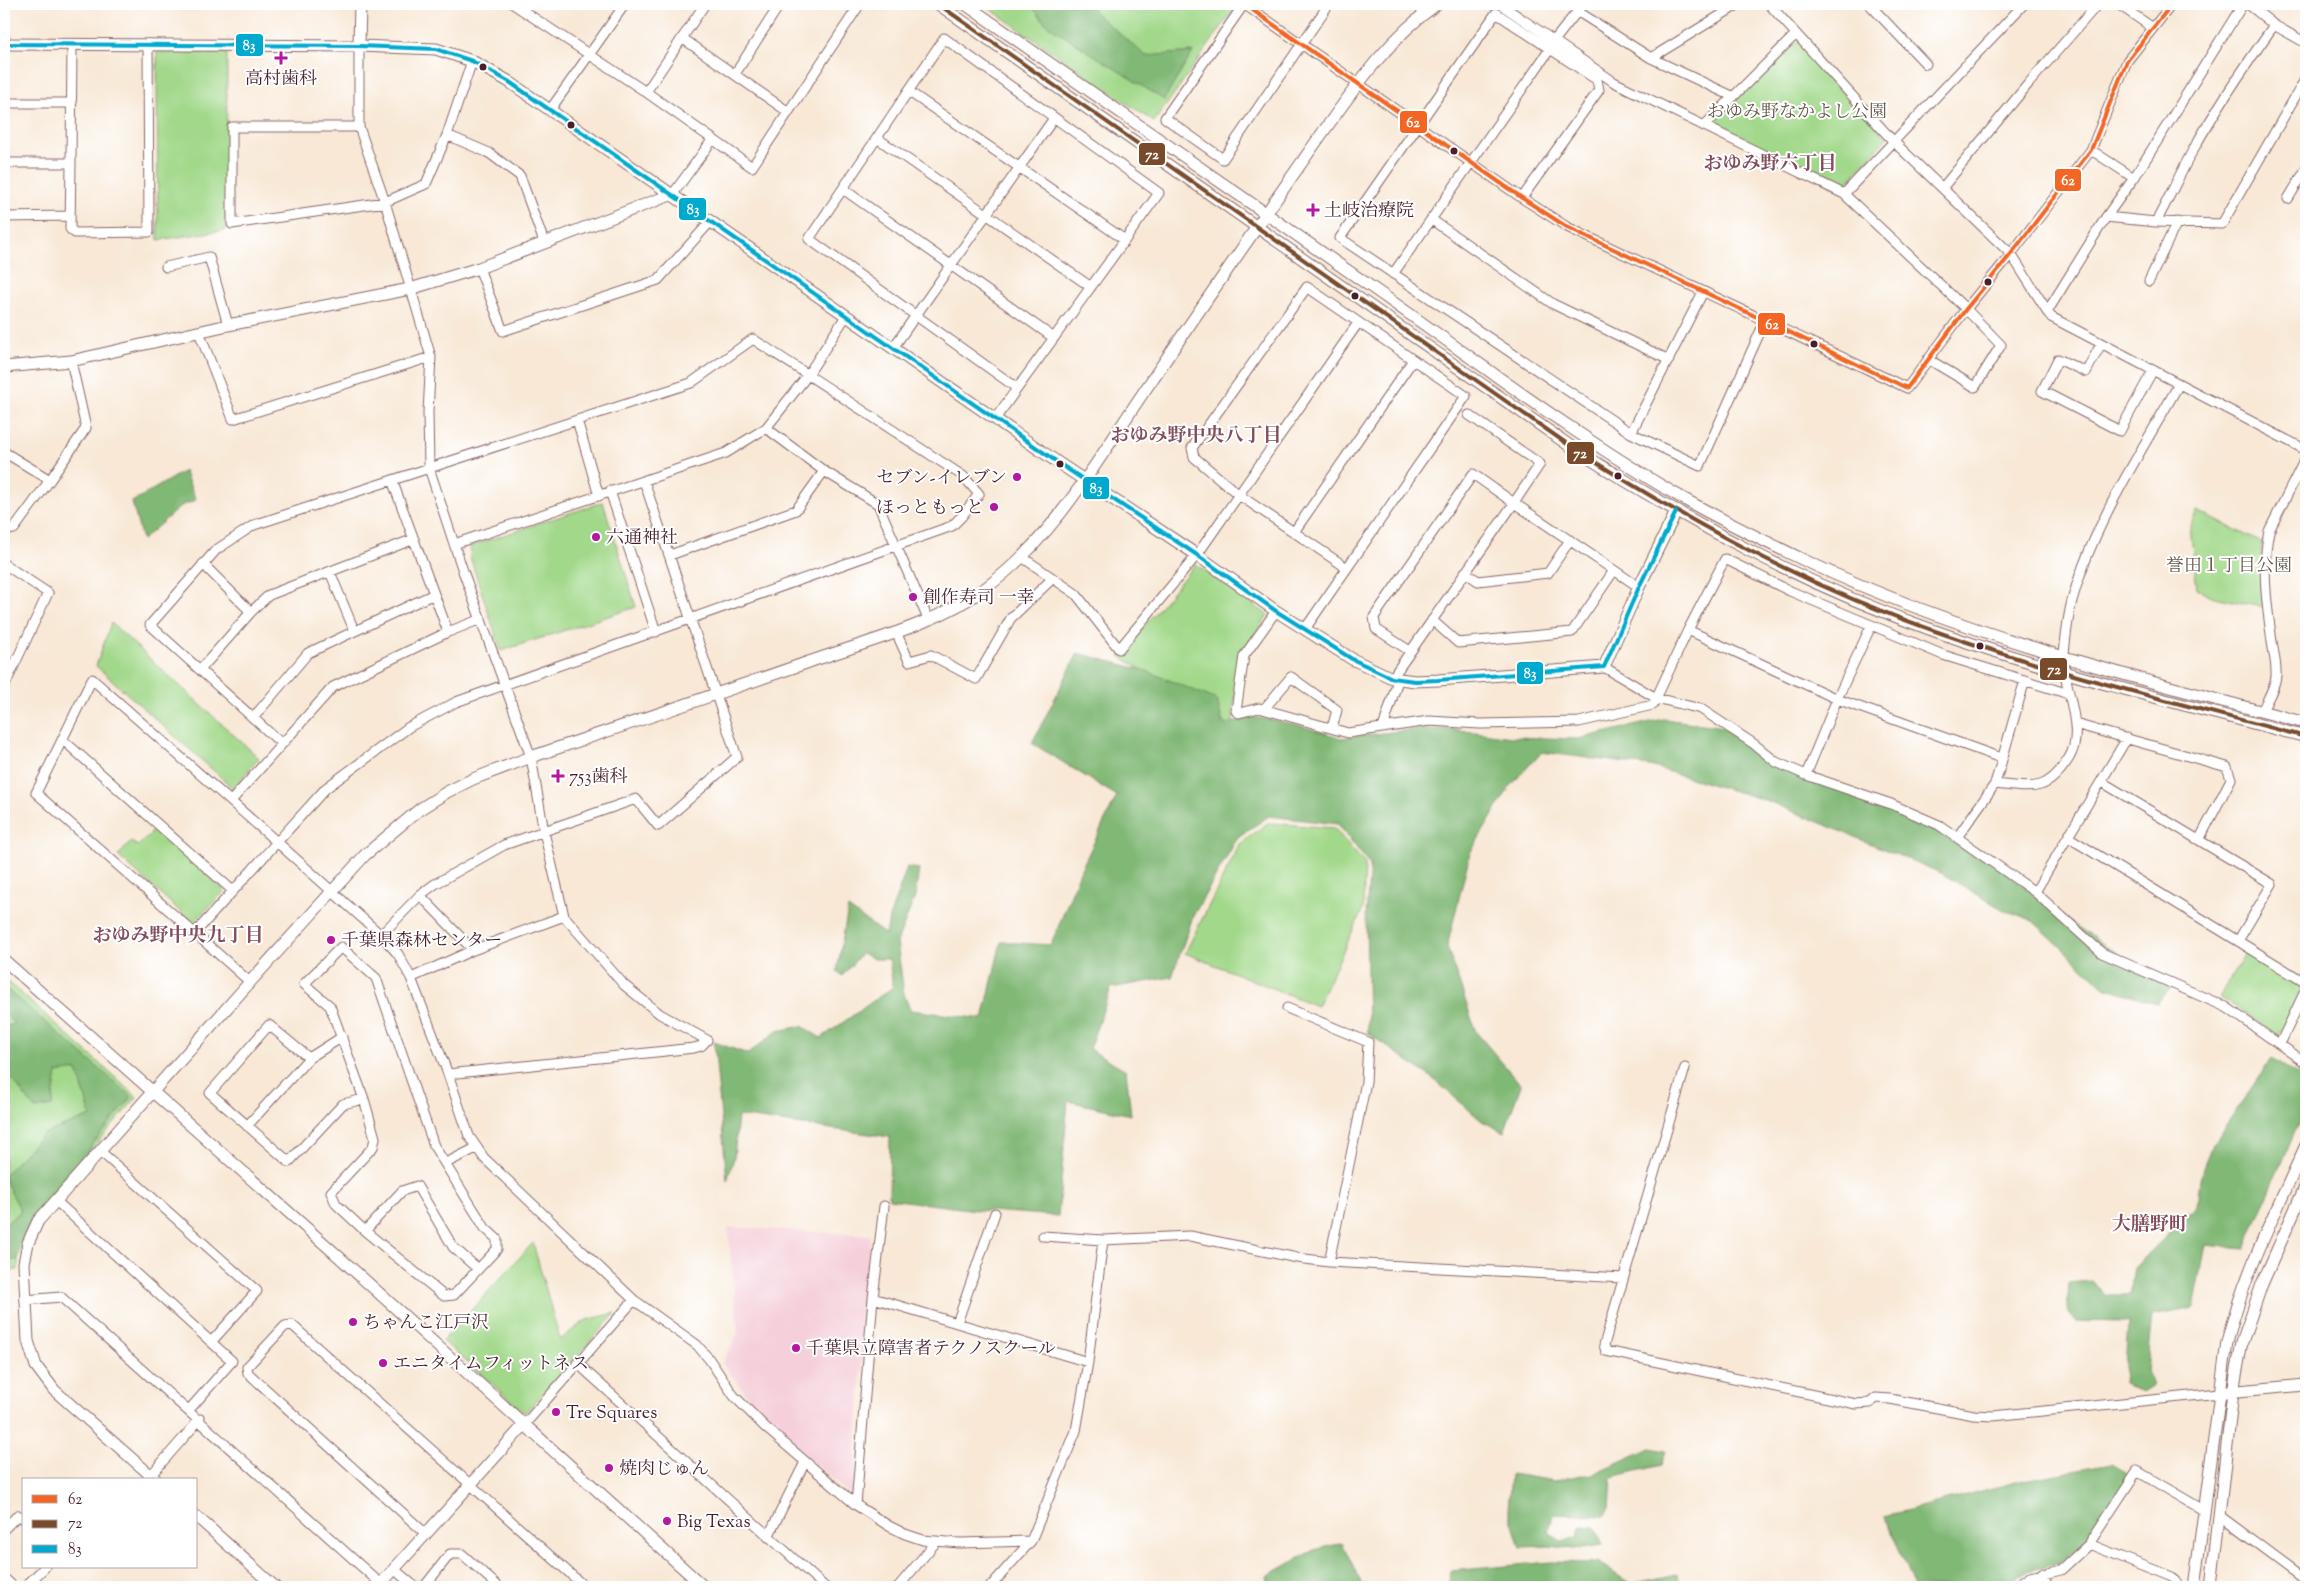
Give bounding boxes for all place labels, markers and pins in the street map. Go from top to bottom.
marker: 高村歯科 [274,51,288,65]
unlabelled marker [478,62,488,72]
place label: 高村歯科 [245,67,317,93]
unlabelled marker [566,120,576,130]
unlabelled marker [1449,146,1459,156]
place label: 土岐治療院 [1324,199,1414,225]
marker: 土岐治療院 [1306,203,1320,217]
unlabelled marker [1983,277,1993,287]
unlabelled marker [1350,291,1360,301]
unlabelled marker [1809,339,1819,349]
unlabelled marker [1055,459,1065,469]
place label: セブン-イレブン [876,466,1007,492]
marker: セブン-イレブン [1011,471,1023,483]
unlabelled marker [1613,471,1623,481]
place label: ほっともっと [876,496,984,522]
marker: ほっともっと [988,501,1000,513]
place label: 六通神社 [606,526,678,552]
marker: 六通神社 [590,531,602,543]
place label: 創作寿司 一幸 [923,586,1035,612]
marker: 創作寿司 一幸 [907,591,919,603]
unlabelled marker [1975,641,1985,651]
place label: 753歯科 [569,765,627,791]
marker: 753歯科 [551,769,565,783]
place label: 千葉県森林センター [341,929,502,955]
marker: 千葉県森林センター [325,934,337,946]
place label: ちゃんこ江戸沢 [363,1311,489,1337]
marker: ちゃんこ江戸沢 [347,1316,359,1328]
place label: 千葉県立障害者テクノスクール [806,1337,1056,1363]
marker: 千葉県立障害者テクノスクール [790,1342,802,1354]
place label: エニタイムフィットネス [393,1352,589,1378]
marker: エニタイムフィットネス [377,1357,389,1369]
place label: Tre Squares [566,1401,657,1427]
marker: Tre Squares [550,1406,562,1418]
place label: 焼肉じゅん [619,1457,709,1483]
marker: 焼肉じゅん [603,1462,615,1474]
place label: Big Texas [677,1510,751,1536]
marker: Big Texas [661,1515,673,1527]

